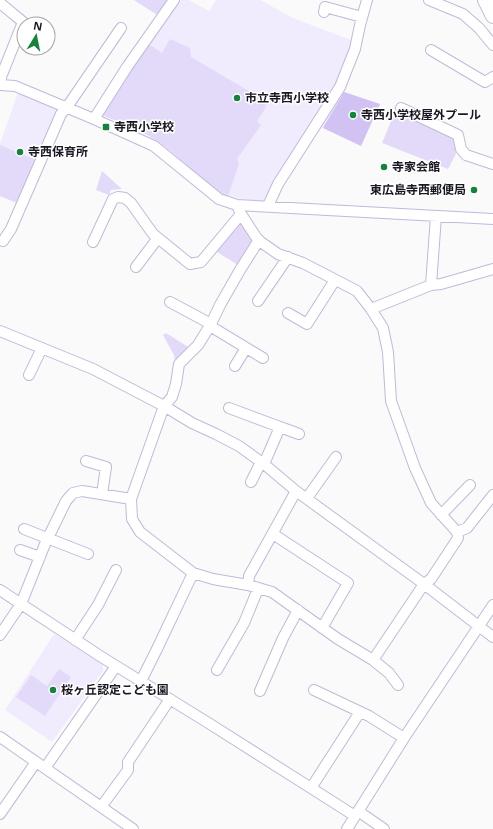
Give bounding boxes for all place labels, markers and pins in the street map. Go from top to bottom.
place label: 市立寺西小学校 [245,89,329,106]
marker: 市立寺西小学校 [232,93,242,103]
place label: 寺西小学校屋外プール [361,106,481,123]
marker: 寺西小学校屋外プール [348,110,358,120]
place label: 寺西小学校 [114,118,174,135]
marker: 寺西小学校 [101,122,111,132]
place label: 寺西保育所 [28,143,88,160]
marker: 寺西保育所 [15,147,25,157]
place label: 寺家会館 [392,158,440,175]
marker: 寺家会館 [379,162,389,172]
place label: 東広島寺西郵便局 [370,181,466,198]
marker: 東広島寺西郵便局 [469,185,479,195]
place label: 桜ヶ丘認定こども園 [61,681,169,698]
marker: 桜ヶ丘認定こども園 [48,685,58,695]

